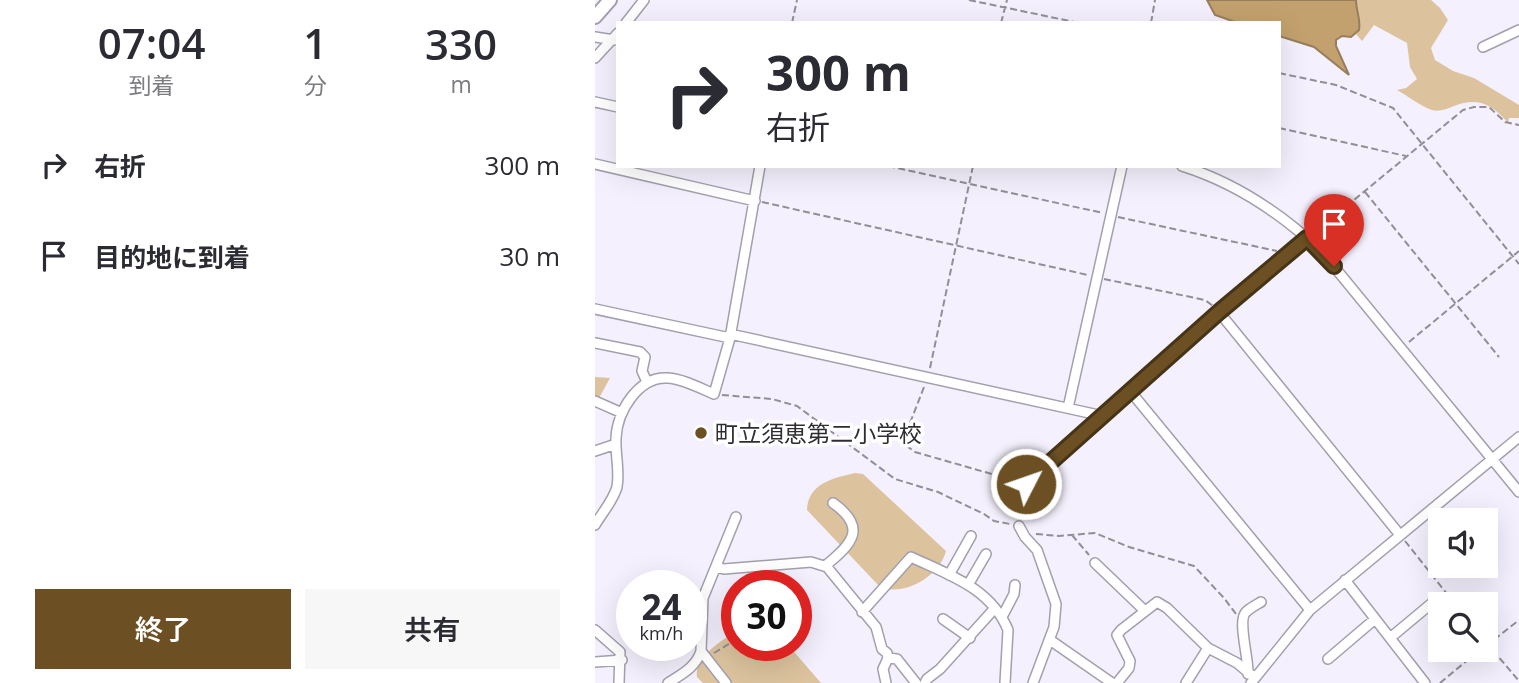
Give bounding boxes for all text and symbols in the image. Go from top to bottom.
text: 07:04 [98,14,205,71]
text: 1 [303,14,327,71]
text: 330 [425,15,497,72]
text: 300 m [766,39,911,105]
icon: right [651,49,742,140]
text: m [450,68,472,100]
text: 到着 [129,69,175,101]
text: 分 [304,69,327,101]
text: 右折 [766,105,830,148]
icon: right [35,146,73,184]
text: 300 m [485,147,560,183]
text: 右折 [94,148,146,184]
pin [1304,194,1364,266]
icon: arrive [1315,205,1353,243]
icon: arrive [35,237,73,275]
text: 30 m [499,238,560,274]
text: 目的地に到着 [94,239,250,275]
place label: 町立須恵第二小学校 [715,417,922,449]
marker: 町立須恵第二小学校 [693,425,709,441]
position arrow [989,447,1063,521]
map controls [1428,508,1498,662]
button: sound [1428,508,1498,578]
speed limit sign: 30 [721,570,812,661]
text: 24 [641,583,682,630]
button: 終了 [35,589,291,669]
button: 共有 [305,589,560,669]
button: search [1428,592,1498,662]
text: km/h [640,621,683,645]

